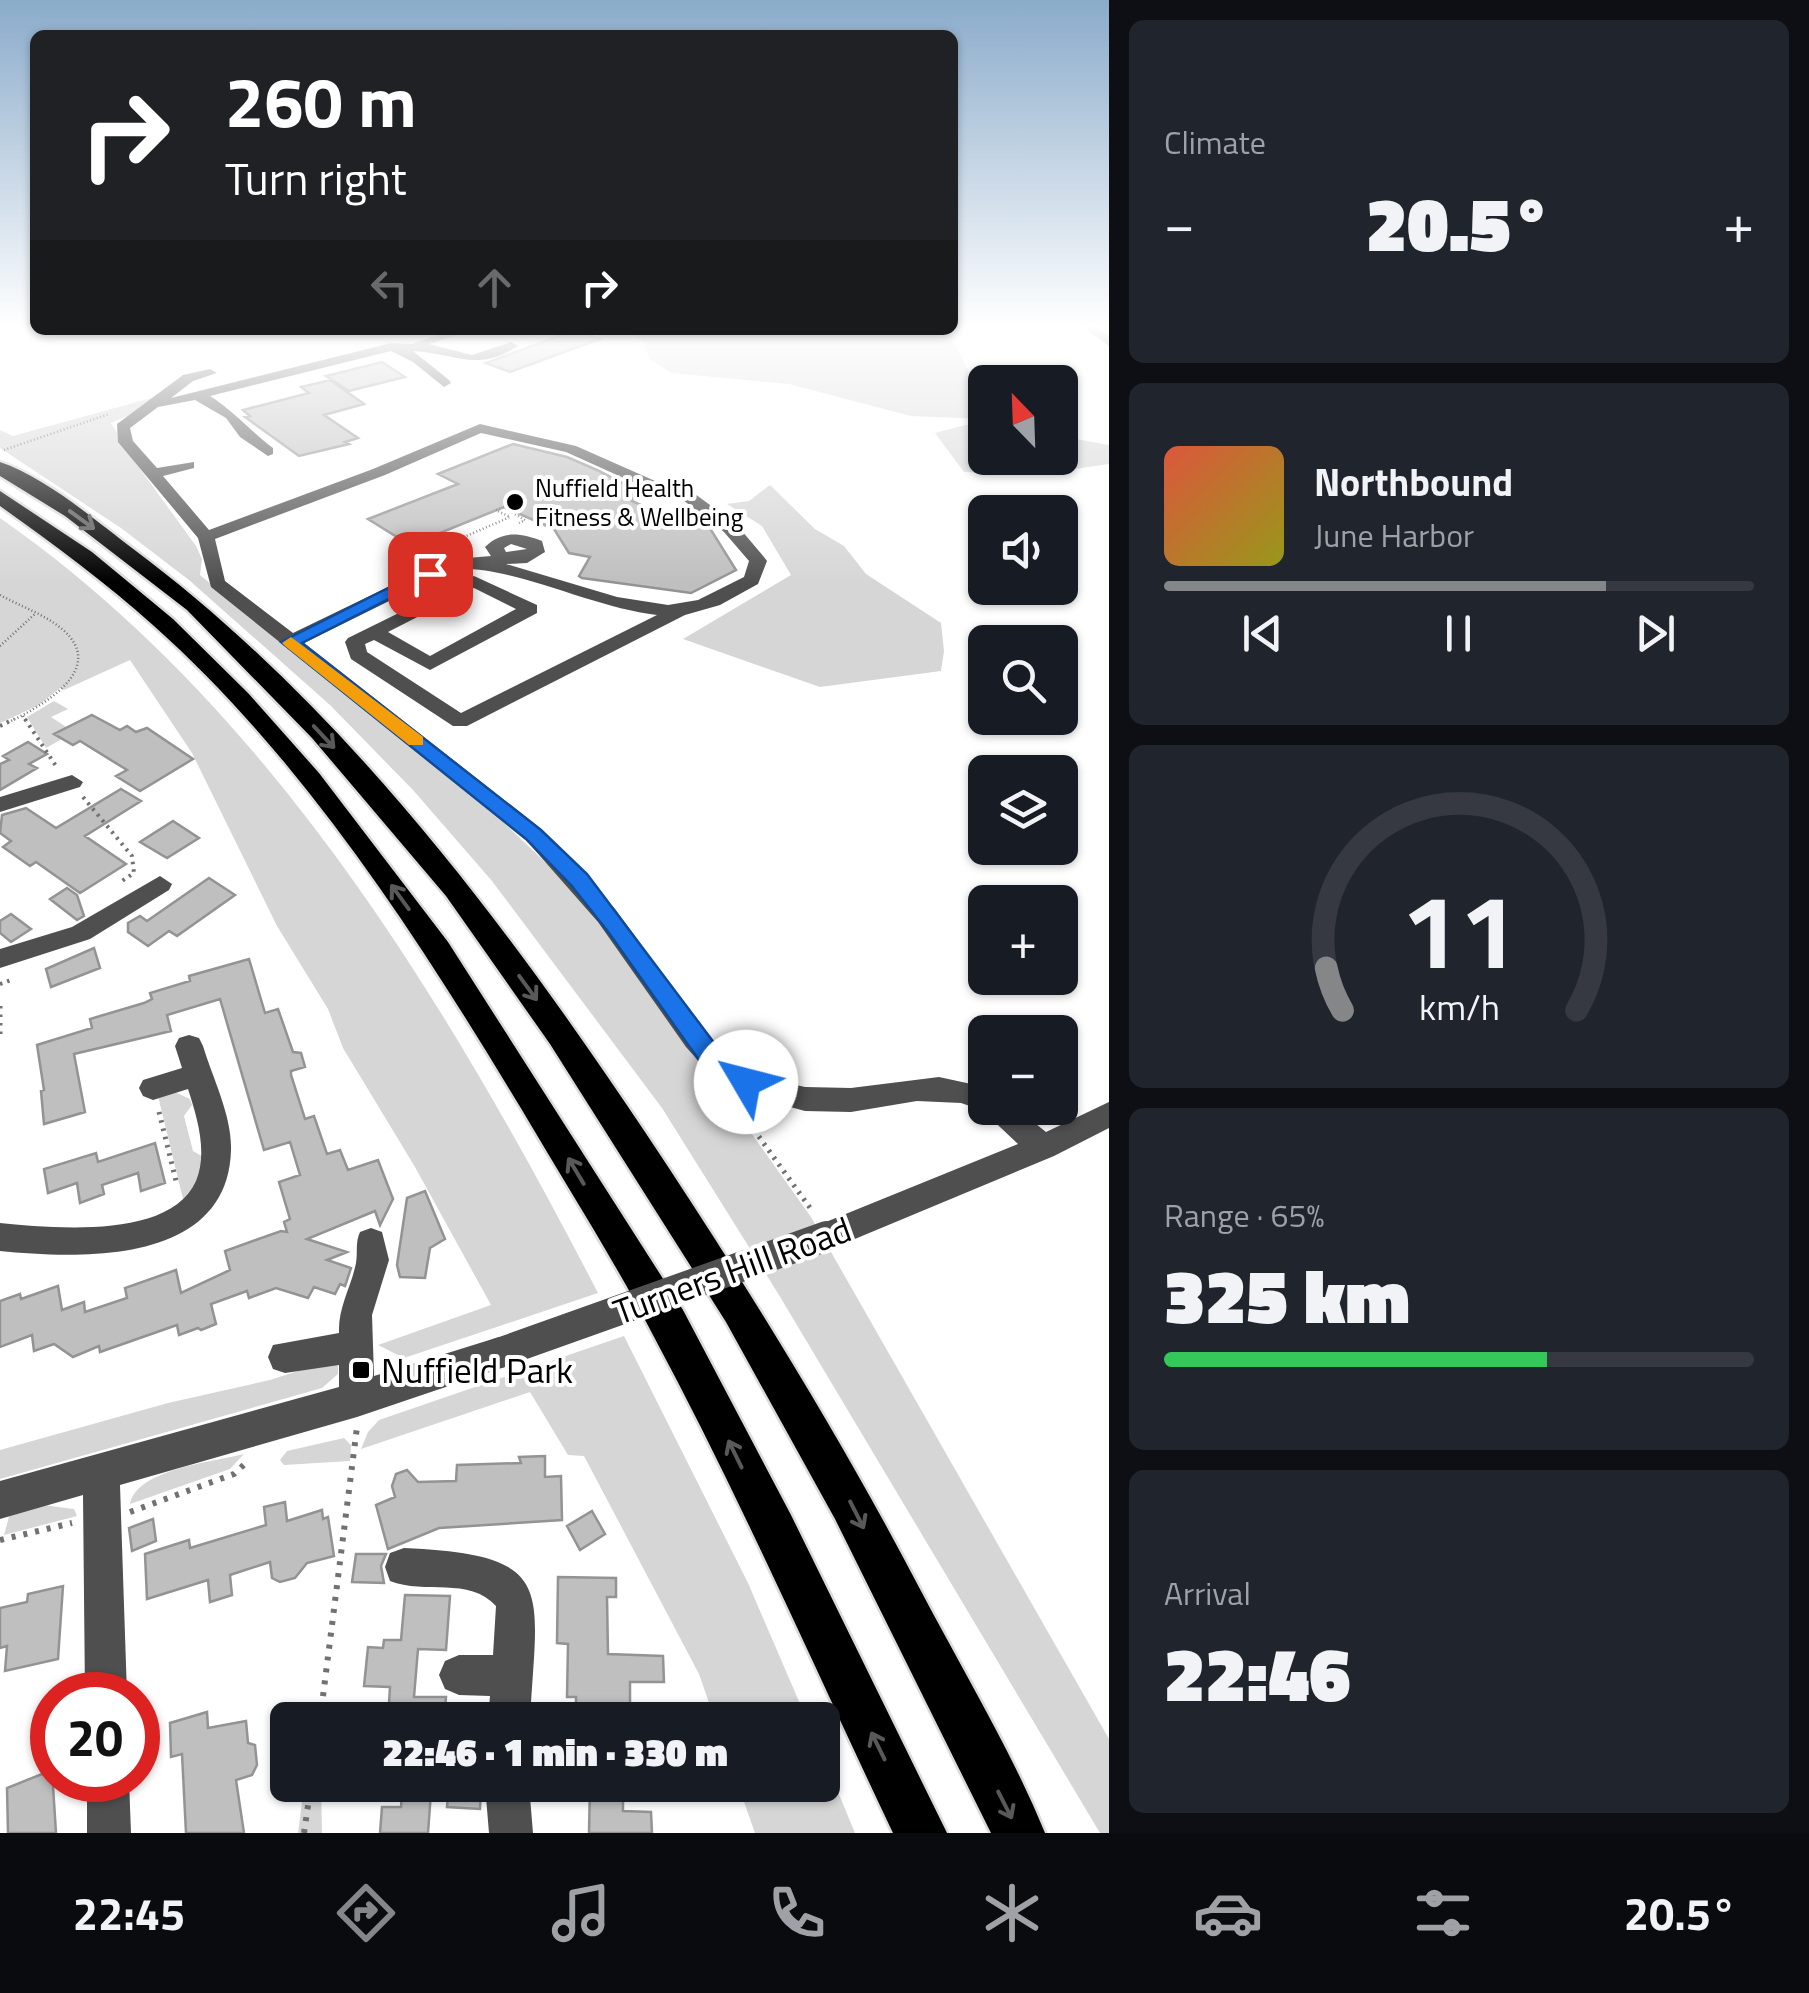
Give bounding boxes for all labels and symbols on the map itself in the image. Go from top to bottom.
north arrow [968,365,1078,475]
place label: Nuffield Health Fitness & Wellbeing [535,469,743,536]
marker: Nuffield Health Fitness & Wellbeing [504,491,526,513]
one-way arrow [68,509,95,530]
pin [388,532,473,617]
one-way arrow [311,723,335,749]
one-way arrow [390,884,411,912]
one-way arrow [518,974,539,1002]
position arrow [694,1030,798,1134]
one-way arrow [566,1157,586,1186]
street label: Turners Hill Road [606,1202,858,1338]
place label: Nuffield Park [381,1343,573,1397]
marker: Nuffield Park [350,1359,372,1381]
one-way arrow [725,1440,744,1469]
one-way arrow [848,1500,867,1530]
speed limit sign: 20 [30,1672,160,1802]
one-way arrow [868,1731,887,1761]
one-way arrow [996,1789,1015,1819]

